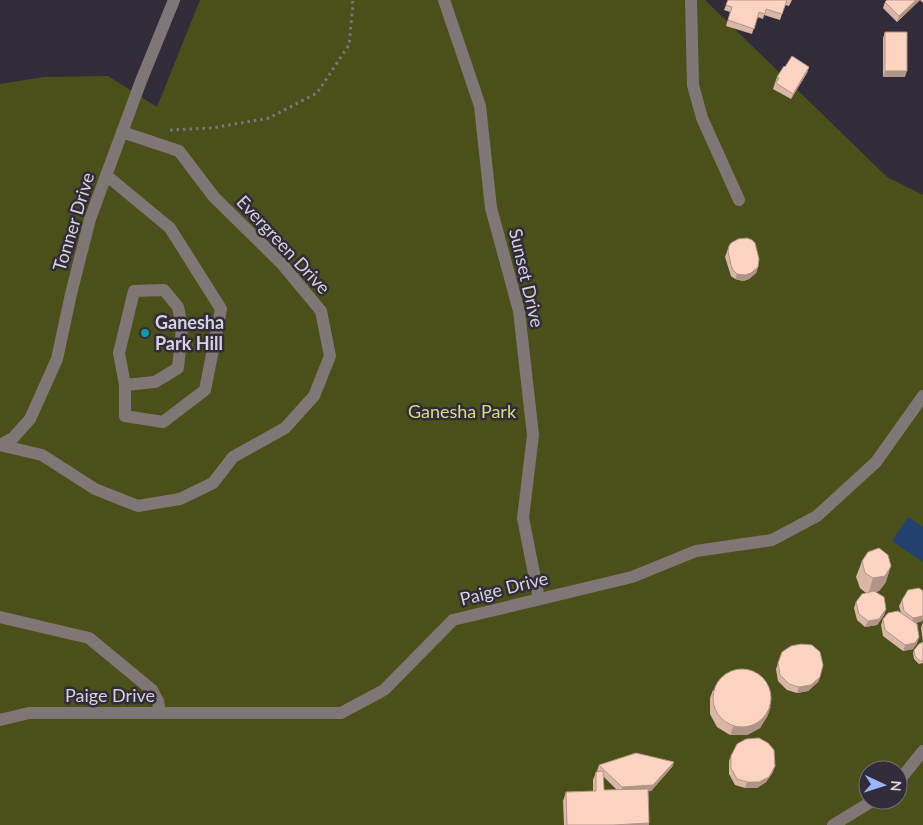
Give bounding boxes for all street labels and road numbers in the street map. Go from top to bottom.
street label: Tonner Drive [48,170,98,274]
street label: Evergreen Drive [232,190,335,298]
street label: Sunset Drive [505,226,549,329]
street label: Paige Drive [457,566,550,610]
street label: Paige Drive [65,684,155,706]

